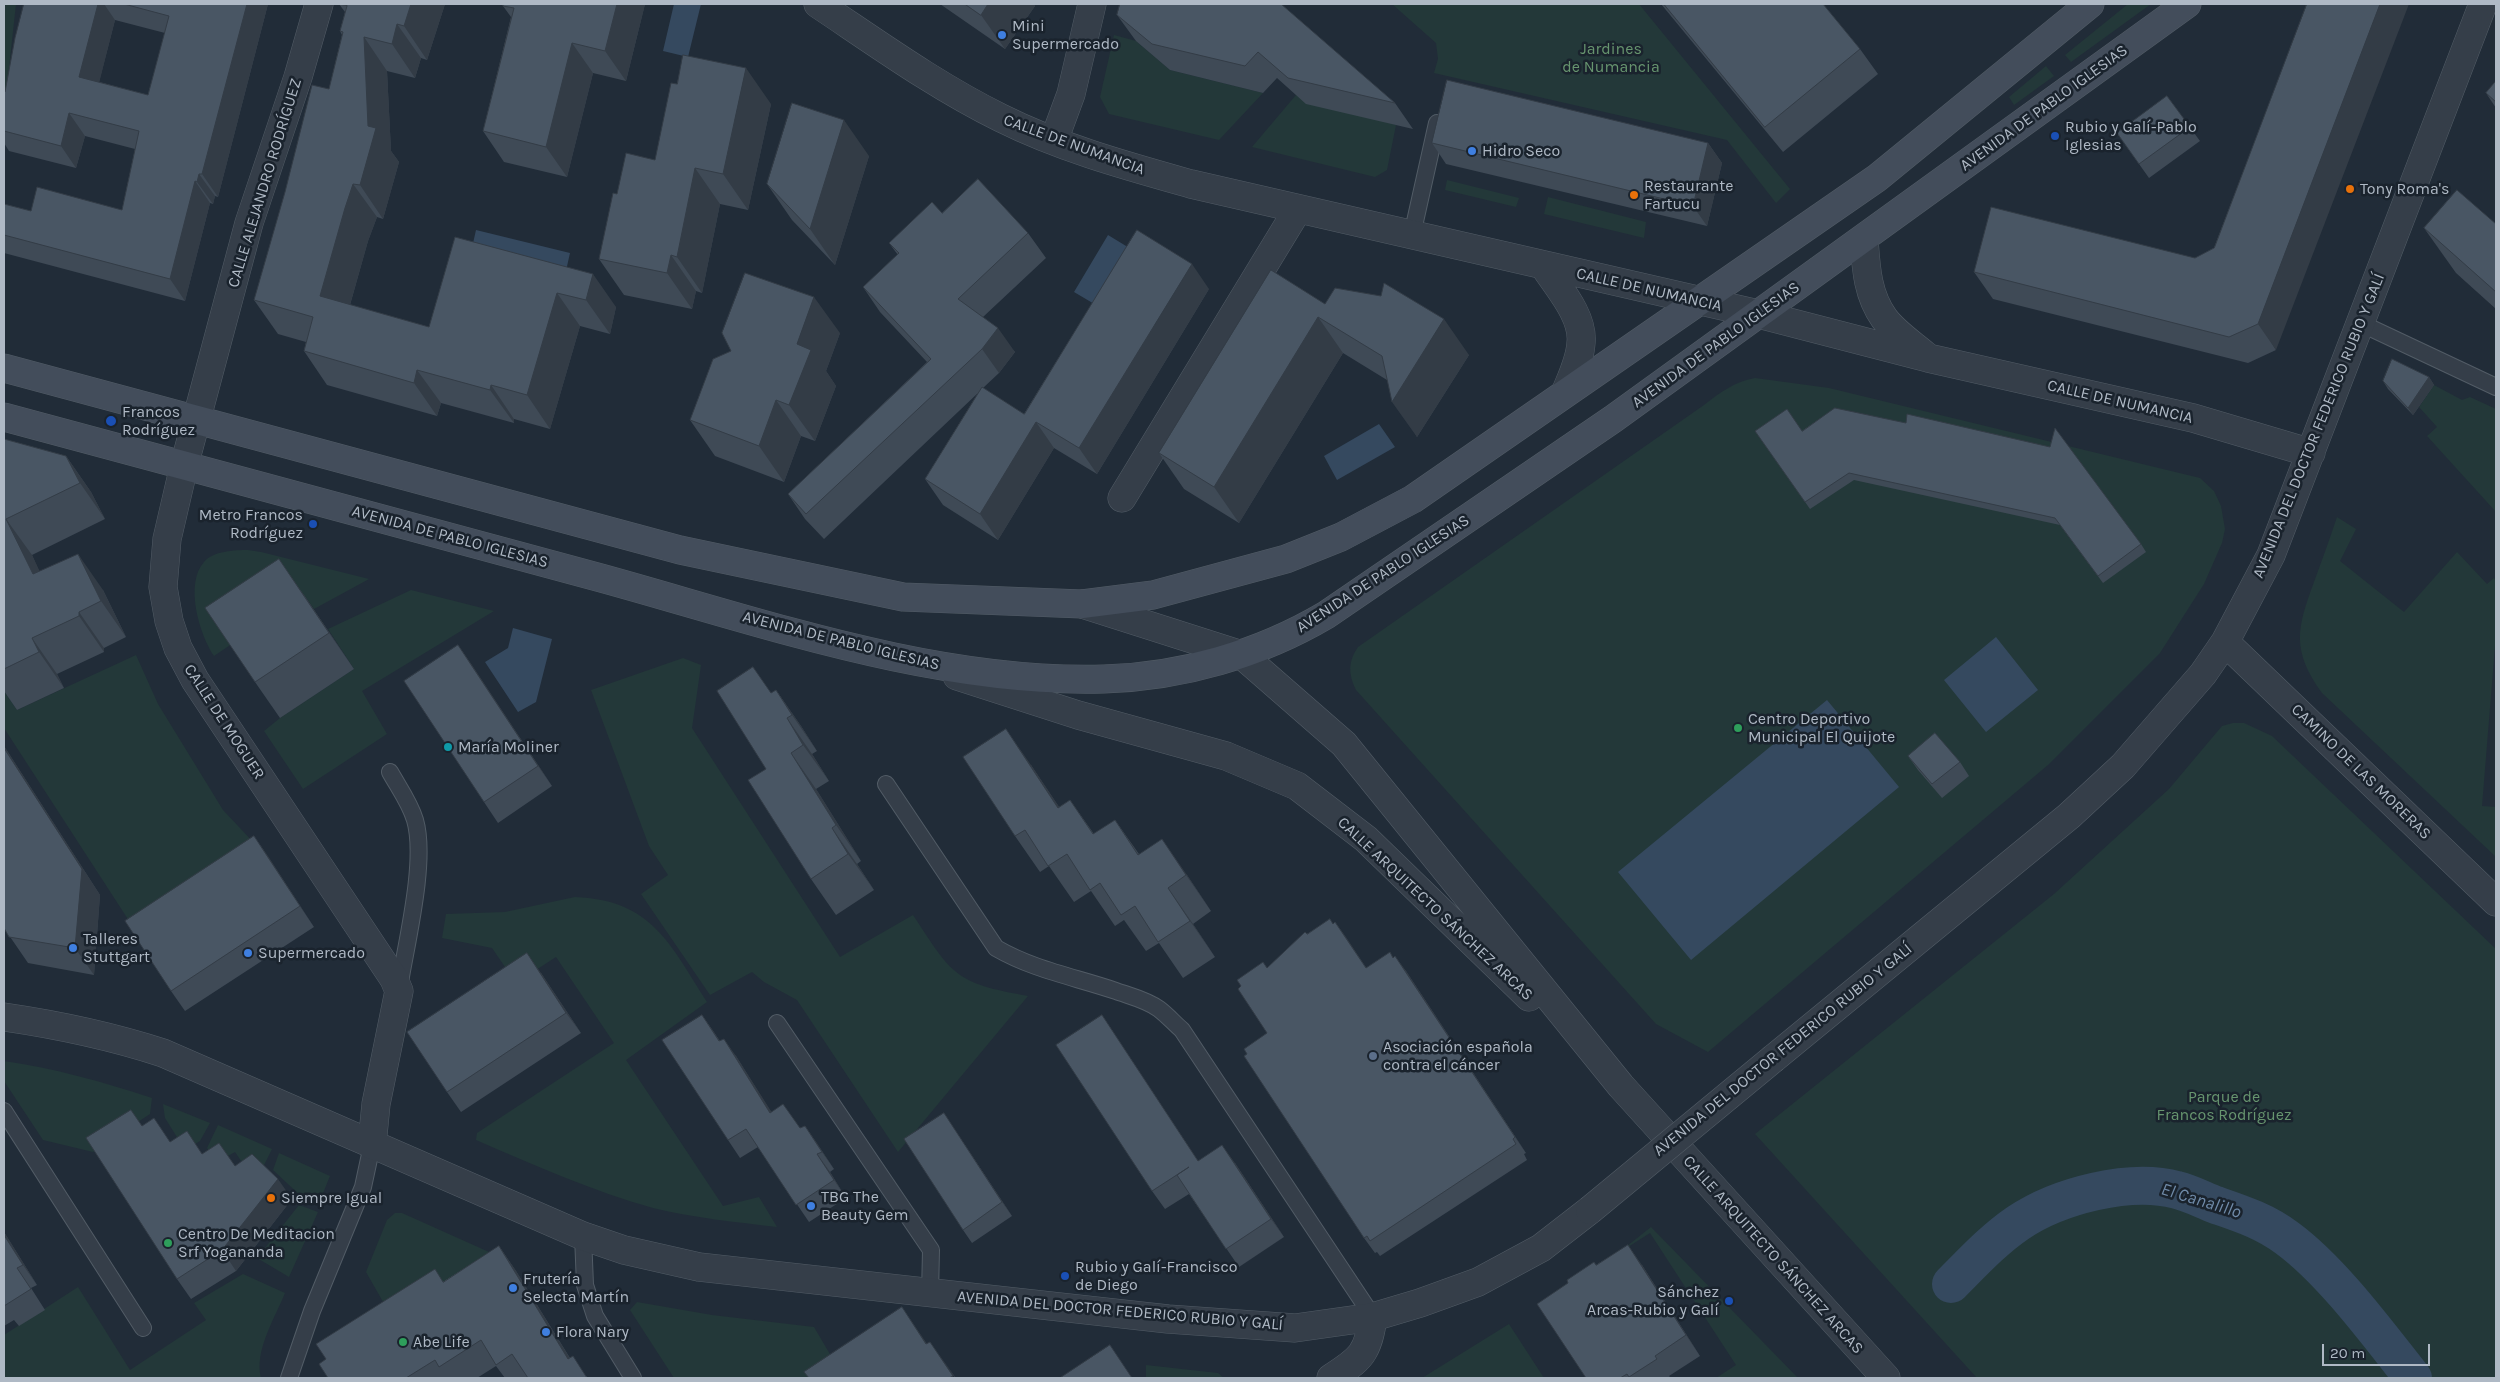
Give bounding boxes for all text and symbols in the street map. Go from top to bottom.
place label: Mini Supermercado [1012,16,1119,54]
marker: Mini Supermercado [996,29,1008,41]
park label: Jardines de Numancia [1562,39,1660,77]
street label: AVENIDA DE PABLO IGLESIAS [1957,41,2131,175]
street label: CALLE ALEJANDRO RODRÍGUEZ [224,76,306,290]
street label: CALLE DE NUMANCIA [1001,111,1147,179]
place label: Rubio y Galí-Pablo Iglesias [2065,117,2197,155]
marker: Rubio y Galí-Pablo Iglesias [2049,130,2061,142]
place label: Hidro Seco [1482,141,1560,161]
marker: Hidro Seco [1466,145,1478,157]
place label: Restaurante Fartucu [1644,176,1733,214]
place label: Tony Roma's [2360,179,2449,199]
marker: Tony Roma's [2344,183,2356,195]
marker: Restaurante Fartucu [1628,189,1640,201]
street label: CALLE DE NUMANCIA [1574,264,1724,316]
street label: AVENIDA DEL DOCTOR FEDERICO RUBIO Y GALÍ [2249,271,2389,581]
street label: AVENIDA DE PABLO IGLESIAS [1629,278,1803,412]
street label: CALLE DE NUMANCIA [2045,376,2195,428]
place label: Francos Rodríguez [122,402,195,440]
marker: Francos Rodríguez [104,414,118,428]
street label: AVENIDA DE PABLO IGLESIAS [350,502,550,572]
place label: Metro Francos Rodríguez [199,505,303,543]
street label: AVENIDA DE PABLO IGLESIAS [1293,511,1473,637]
marker: Metro Francos Rodríguez [307,518,319,530]
street label: AVENIDA DE PABLO IGLESIAS [741,607,941,675]
street label: CALLE DE MOGUER [180,661,268,783]
street label: CAMINO DE LAS MORERAS [2287,700,2435,844]
place label: Centro Deportivo Municipal El Quijote [1748,709,1895,747]
marker: Centro Deportivo Municipal El Quijote [1732,722,1744,734]
place label: María Moliner [458,737,559,757]
marker: María Moliner [442,741,454,753]
street label: CALLE ARQUITECTO SÁNCHEZ ARCAS [1333,813,1537,1005]
place label: Talleres Stuttgart [83,929,150,967]
street label: AVENIDA DEL DOCTOR FEDERICO RUBIO Y GALÍ [1650,940,1916,1160]
marker: Talleres Stuttgart [67,942,79,954]
place label: Supermercado [258,943,365,963]
marker: Supermercado [242,947,254,959]
place label: Asociación española contra el cáncer [1383,1037,1533,1075]
marker: Asociación española contra el cáncer [1367,1050,1379,1062]
park label: Parque de Francos Rodríguez [2157,1087,2291,1125]
street label: CALLE ARQUITECTO SÁNCHEZ ARCAS [1679,1152,1867,1358]
water label: El Canalillo [2158,1179,2244,1223]
place label: TBG The Beauty Gem [821,1187,908,1225]
place label: Siempre Igual [281,1188,382,1208]
marker: Siempre Igual [265,1192,277,1204]
marker: TBG The Beauty Gem [805,1200,817,1212]
place label: Centro De Meditacion Srf Yogananda [178,1224,335,1262]
marker: Centro De Meditacion Srf Yogananda [162,1237,174,1249]
place label: Rubio y Galí-Francisco de Diego [1075,1257,1238,1295]
place label: Frutería Selecta Martín [523,1269,629,1307]
marker: Rubio y Galí-Francisco de Diego [1059,1270,1071,1282]
marker: Frutería Selecta Martín [507,1282,519,1294]
place label: Sánchez Arcas-Rubio y Galí [1587,1282,1719,1320]
street label: AVENIDA DEL DOCTOR FEDERICO RUBIO Y GALÍ [956,1287,1284,1335]
marker: Sánchez Arcas-Rubio y Galí [1723,1295,1735,1307]
place label: Flora Nary [556,1322,629,1342]
marker: Flora Nary [540,1326,552,1338]
place label: Abe Life [413,1332,470,1352]
scale bar [2325,1334,2432,1366]
marker: Abe Life [397,1336,409,1348]
text: 20 m [2330,1344,2365,1362]

